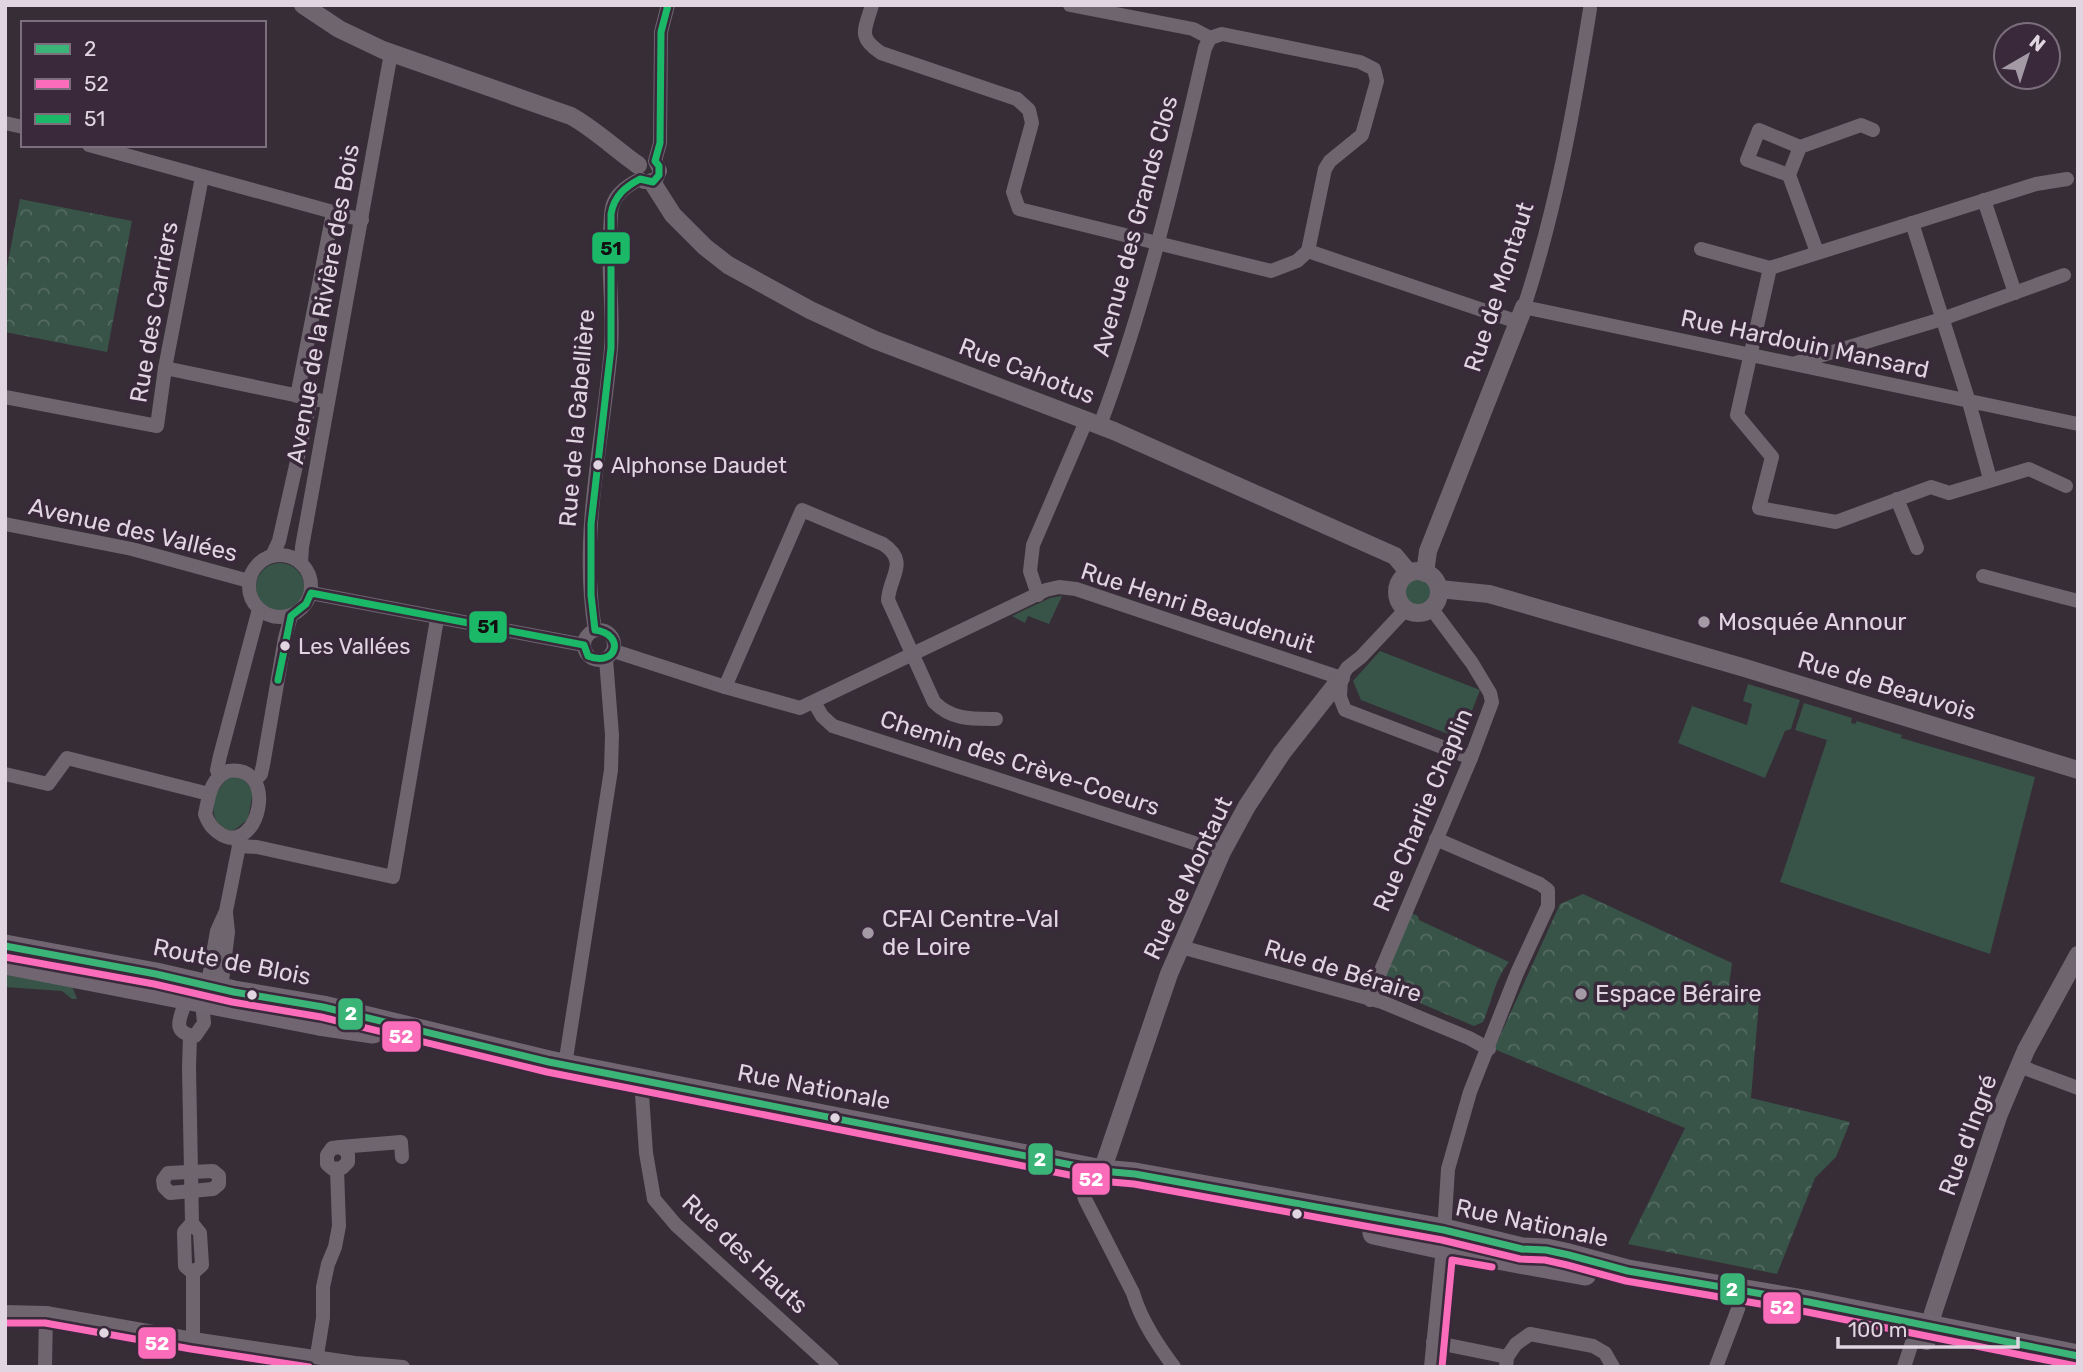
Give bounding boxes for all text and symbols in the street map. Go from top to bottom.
legend [21,21,266,147]
north arrow [1992,21,2062,91]
text: N [2025,30,2050,56]
text: 2 [84,36,96,61]
text: 52 [84,71,109,96]
street label: Avenue des Grands Clos [1087,92,1183,360]
text: 51 [84,106,105,131]
street label: Avenue de la Rivière des Bois [281,142,365,466]
street label: Rue de Montaut [1458,199,1540,375]
street label: Rue des Carriers [124,219,184,405]
line badge: 51 [591,231,631,265]
text: 51 [600,237,622,260]
street label: Rue Hardouin Mansard [1678,304,1932,384]
street label: Rue de la Gabellière [554,308,600,528]
street label: Rue Cahotus [955,332,1099,410]
place label: Alphonse Daudet [611,452,787,479]
marker: Alphonse Daudet [591,458,605,472]
street label: Avenue des Vallées [26,492,240,568]
street label: Rue Henri Beaudenuit [1077,557,1319,659]
place label: Mosquée Annour [1718,608,1906,636]
line badge: 51 [468,610,508,644]
marker: Mosquée Annour [1696,614,1712,630]
text: 51 [477,615,499,638]
place label: Les Vallées [298,633,410,660]
marker: Les Vallées [278,639,292,653]
street label: Rue de Beauvois [1794,646,1980,726]
street label: Rue Charlie Chaplin [1368,704,1478,916]
street label: Chemin des Crève-Coeurs [877,705,1163,821]
street label: Rue de Montaut [1138,792,1238,964]
place label: CFAI Centre-Val de Loire [882,905,1059,961]
marker: CFAI Centre-Val de Loire [860,925,876,941]
street label: Route de Blois [151,933,313,991]
street label: Rue de Béraire [1261,934,1425,1008]
place label: Espace Béraire [1595,980,1762,1008]
marker: Espace Béraire [1573,986,1589,1002]
unlabelled marker [245,988,259,1002]
line badge: 2 [337,997,364,1031]
text: 2 [345,1002,357,1025]
line badge: 52 [381,1020,422,1053]
text: 52 [389,1025,413,1048]
street label: Rue Nationale [735,1058,893,1116]
street label: Rue d'Ingré [1933,1071,2003,1199]
unlabelled marker [828,1111,842,1125]
line badge: 2 [1027,1142,1054,1176]
text: 2 [1034,1148,1046,1171]
line badge: 52 [1071,1162,1111,1196]
text: 52 [1079,1168,1103,1191]
street label: Rue des Hauts [676,1189,814,1319]
street label: Rue Nationale [1453,1193,1611,1253]
unlabelled marker [1290,1207,1304,1221]
line badge: 2 [1719,1272,1746,1306]
text: 2 [1726,1278,1738,1301]
line badge: 52 [1762,1291,1802,1325]
text: 52 [1770,1296,1794,1319]
scale bar [1838,1306,2018,1350]
text: 100 m [1848,1317,1907,1342]
unlabelled marker [97,1326,111,1340]
line badge: 52 [137,1326,177,1360]
text: 52 [145,1332,169,1355]

